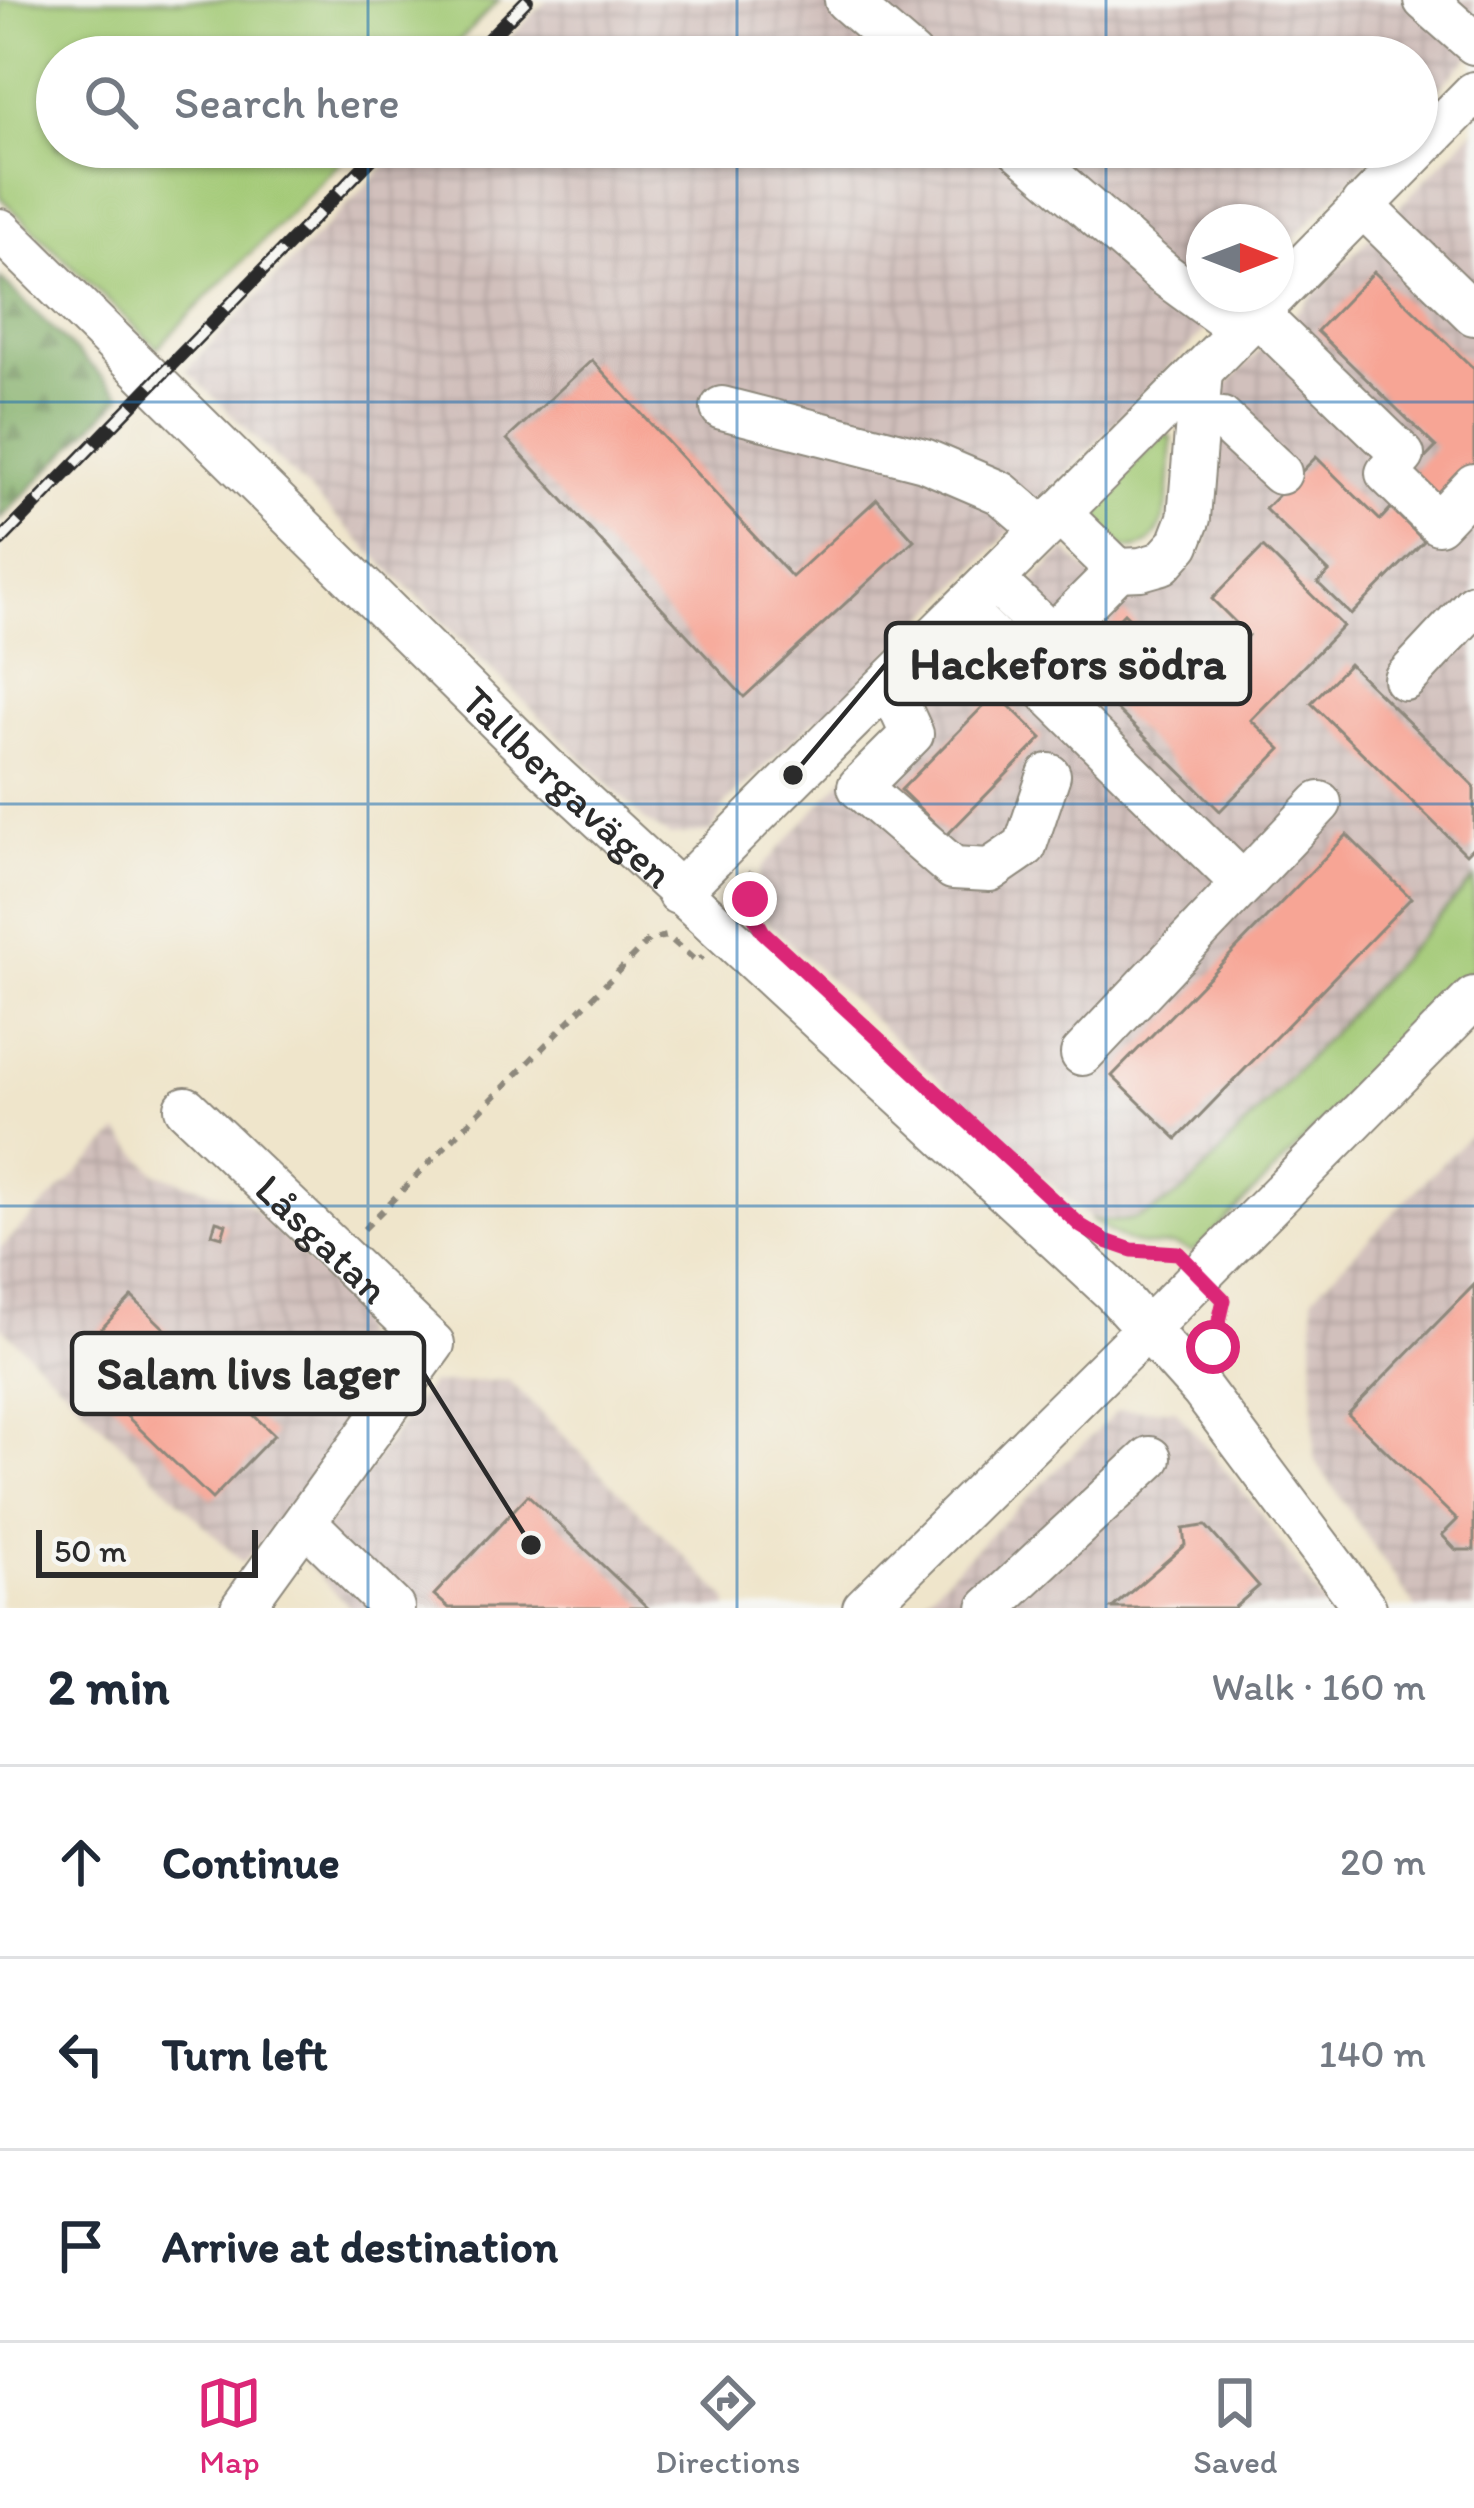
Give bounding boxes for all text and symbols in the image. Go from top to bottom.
search box [36,36,1438,168]
icon: search [78,69,144,135]
text: Search here [174,75,400,129]
north arrow [1186,204,1294,312]
callout: Hackefors södra [886,623,1250,704]
text: Hackefors södra [910,636,1227,690]
street label: Tallbergavägen [451,675,684,899]
route end [723,872,777,926]
street label: Låsgatan [245,1163,400,1314]
route start [1186,1320,1240,1374]
callout: Salam livs lager [72,1333,424,1414]
text: Salam livs lager [97,1346,400,1400]
scale bar [36,1524,258,1577]
text: 50 m [54,1531,127,1570]
text: 2 min [48,1656,169,1717]
text: Walk · 160 m [1212,1663,1426,1710]
icon: ahead [48,1829,114,1895]
text: Continue [162,1835,340,1889]
text: 20 m [1340,1838,1426,1885]
icon: left [48,2021,114,2087]
text: Turn left [162,2027,328,2081]
text: 140 m [1319,2030,1426,2077]
icon: arrive [48,2213,114,2279]
text: Arrive at destination [162,2219,558,2273]
tab: Map [196,2370,262,2481]
tab: Directions [655,2370,800,2481]
tab: Saved [1193,2370,1278,2481]

